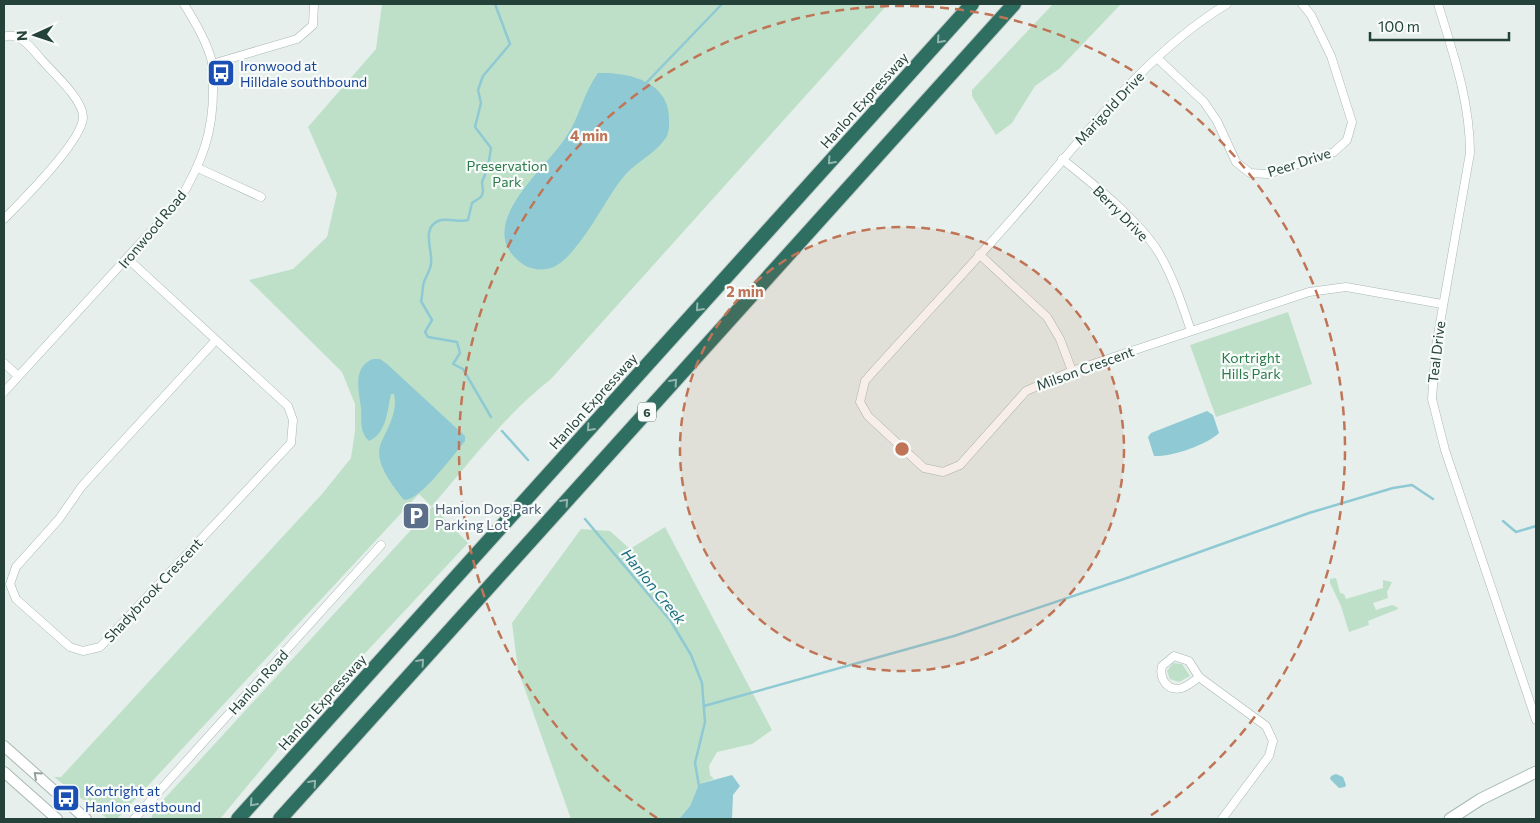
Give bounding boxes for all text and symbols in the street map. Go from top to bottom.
north arrow [10,10,60,60]
scale bar [1370,10,1509,42]
text: 100 m [1378,17,1420,35]
text: N [13,30,30,41]
one-way arrow [936,34,945,43]
street label: Hanlon Expressway [816,48,912,152]
place label: Ironwood at Hilldale southbound [240,57,367,90]
bus stop icon: Ironwood at Hilldale southbound [206,58,236,88]
street label: Marigold Drive [1071,68,1147,148]
text: 4 min [570,126,608,144]
street label: Peer Drive [1265,144,1333,180]
one-way arrow [828,155,837,164]
park label: Preservation Park [467,157,547,190]
street label: Berry Drive [1090,182,1152,244]
street label: Ironwood Road [114,187,190,271]
text: 2 min [726,282,764,300]
one-way arrow [696,302,705,311]
street label: Teal Drive [1424,320,1448,384]
street label: Milson Crescent [1034,342,1136,394]
street label: Hanlon Expressway [545,349,641,453]
park label: Kortright Hills Park [1221,349,1281,382]
one-way arrow [668,378,677,387]
road number: 6 [638,402,656,422]
one-way arrow [587,423,596,432]
centre of rings [893,440,911,458]
one-way arrow [559,499,568,508]
place label: Hanlon Dog Park Parking Lot [435,500,542,533]
parking icon: Hanlon Dog Park Parking Lot [401,501,431,531]
street label: Shadybrook Crescent [100,534,206,646]
water label: Hanlon Creek [618,545,690,628]
street label: Hanlon Road [225,646,291,718]
street label: Hanlon Expressway [274,650,370,754]
one-way arrow [416,659,425,668]
one-way arrow [33,772,42,781]
one-way arrow [307,780,316,789]
place label: Kortright at Hanlon eastbound [85,782,201,815]
bus stop icon: Kortright at Hanlon eastbound [51,783,81,813]
one-way arrow [250,797,259,806]

